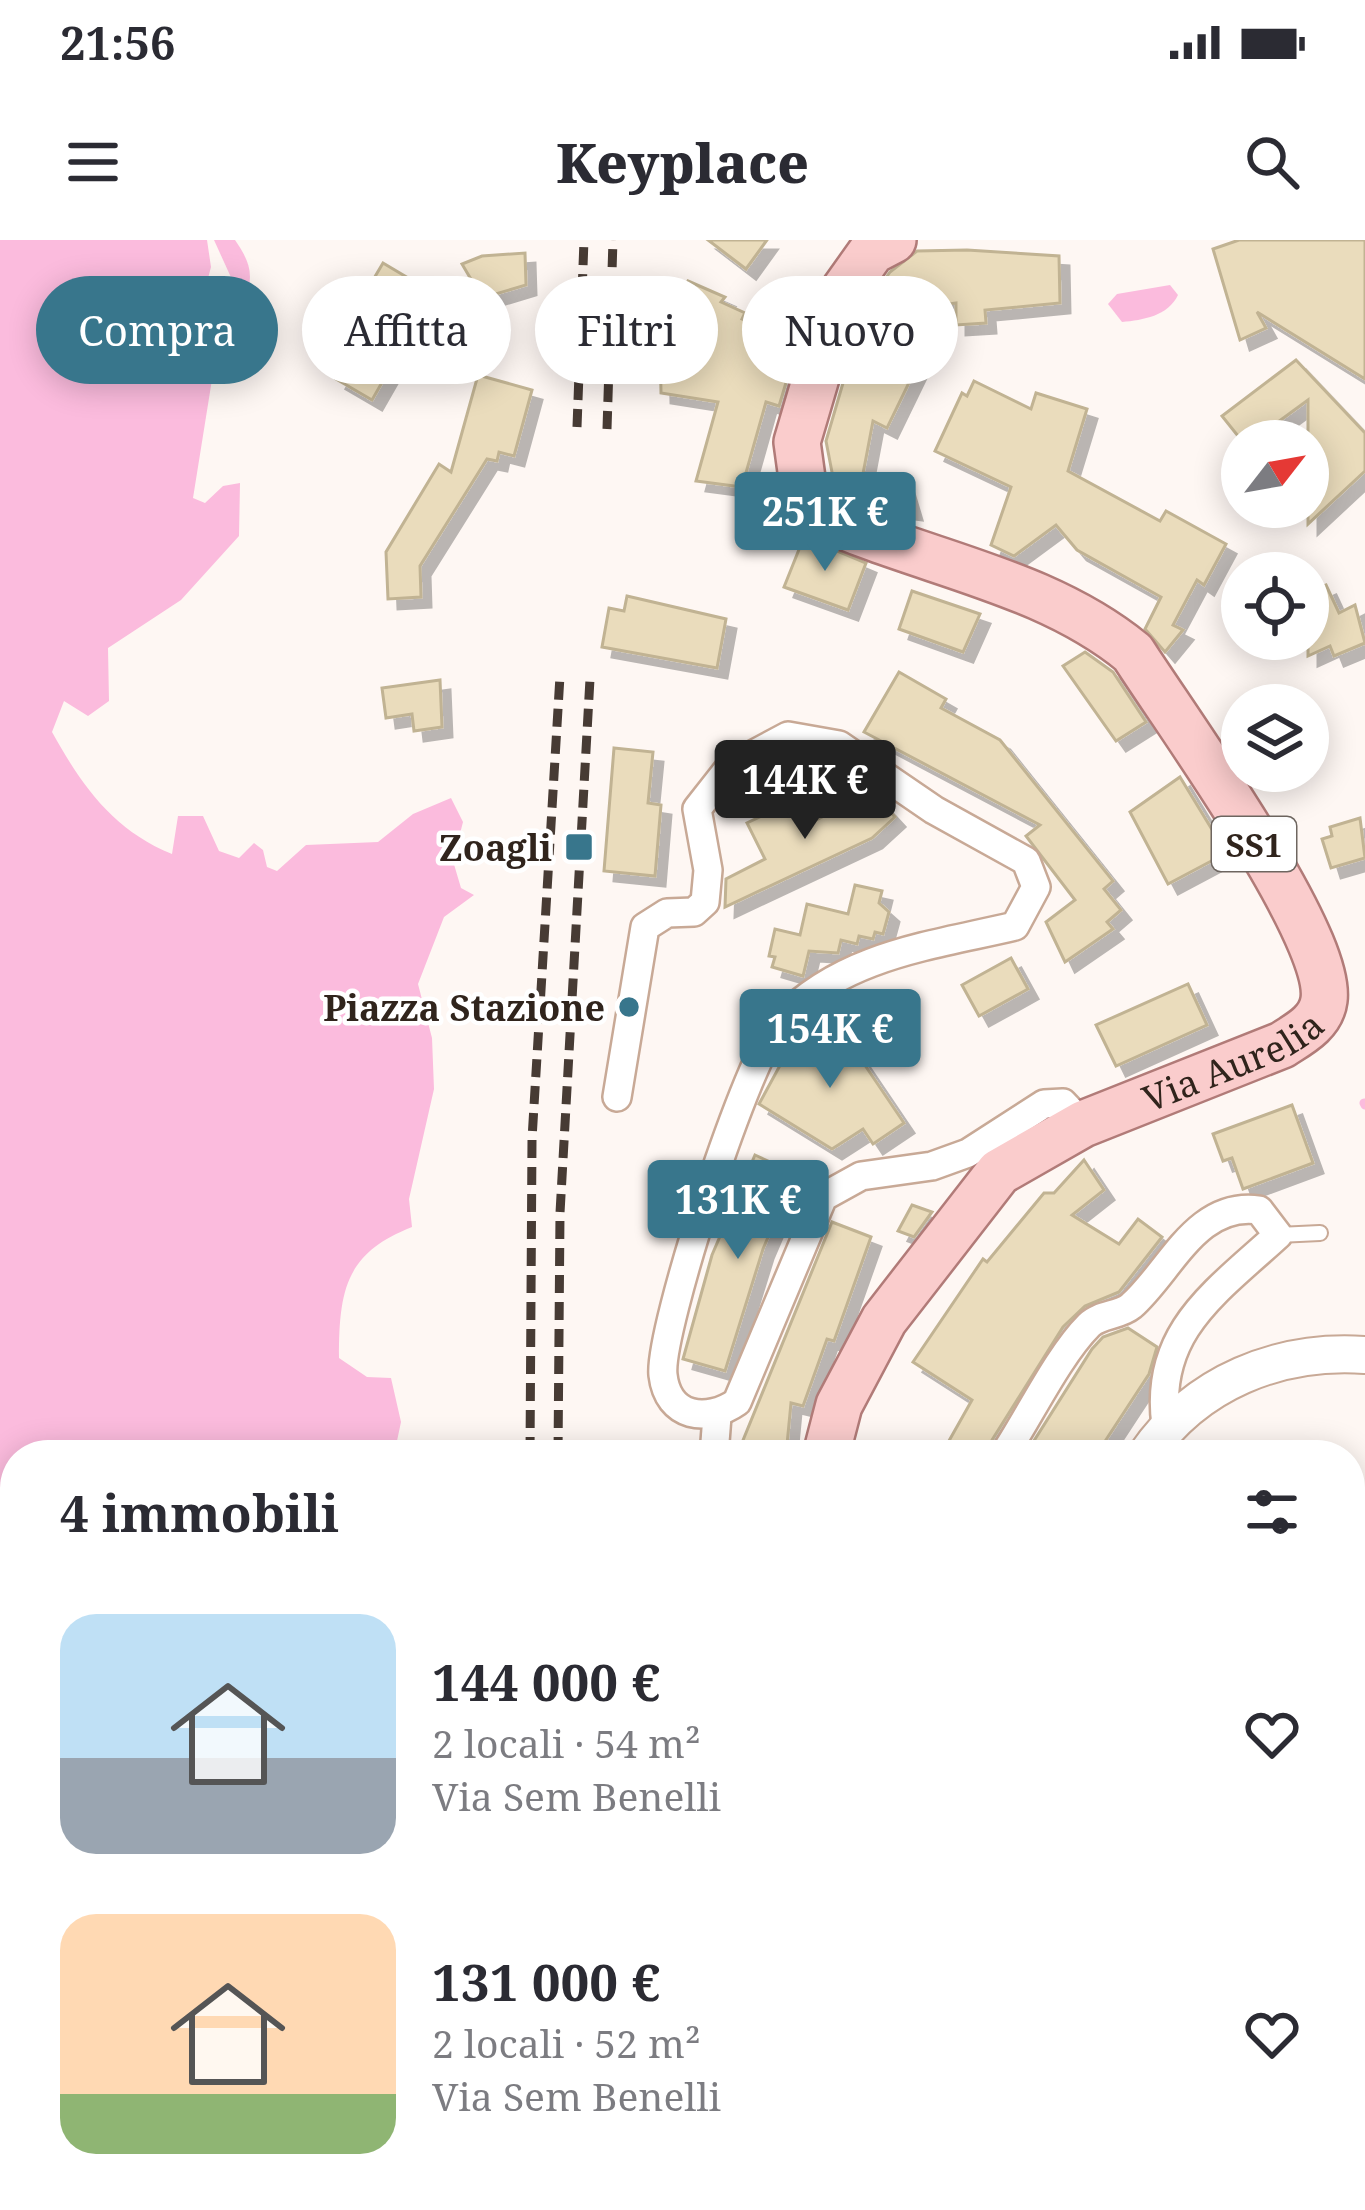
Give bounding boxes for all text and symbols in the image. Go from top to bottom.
text: 21:56 [60,12,175,73]
text: Keyplace [556,125,809,199]
icon: menu [60,129,126,195]
icon: search [1239,129,1305,195]
chip: Compra [36,276,278,384]
chip: Affitta [302,276,511,384]
chip: Filtri [535,276,718,384]
chip: Nuovo [742,276,958,384]
north arrow [1221,420,1329,528]
map controls [1221,420,1329,792]
pin: 251K € [727,472,923,574]
text: 251K € [762,484,888,537]
button: locate [1221,552,1329,660]
button: layers [1221,684,1329,792]
pin: 144K € [707,740,903,842]
text: 144K € [742,752,868,805]
road number: SS1 [1212,817,1296,871]
place label: Zoagli [439,823,552,872]
marker: Zoagli [563,831,595,863]
place label: Piazza Stazione [323,983,605,1032]
pin: 154K € [732,989,928,1091]
marker: Piazza Stazione [616,994,642,1020]
text: 154K € [767,1001,893,1054]
street label: Via Aurelia [1135,1001,1334,1122]
pin: 131K € [640,1160,836,1262]
text: 131K € [675,1172,801,1225]
text: 4 immobili [60,1477,339,1547]
icon: filters [1239,1479,1305,1545]
text: 144 000 € [432,1646,660,1716]
icon: home [156,1662,300,1806]
icon: heart [1239,1701,1305,1767]
text: 2 locali · 54 m² [432,1716,700,1769]
text: Via Sem Benelli [432,1769,721,1822]
text: 131 000 € [432,1946,660,2016]
icon: home [156,1962,300,2106]
icon: heart [1239,2001,1305,2067]
text: 2 locali · 52 m² [432,2016,700,2069]
text: Via Sem Benelli [432,2069,721,2122]

